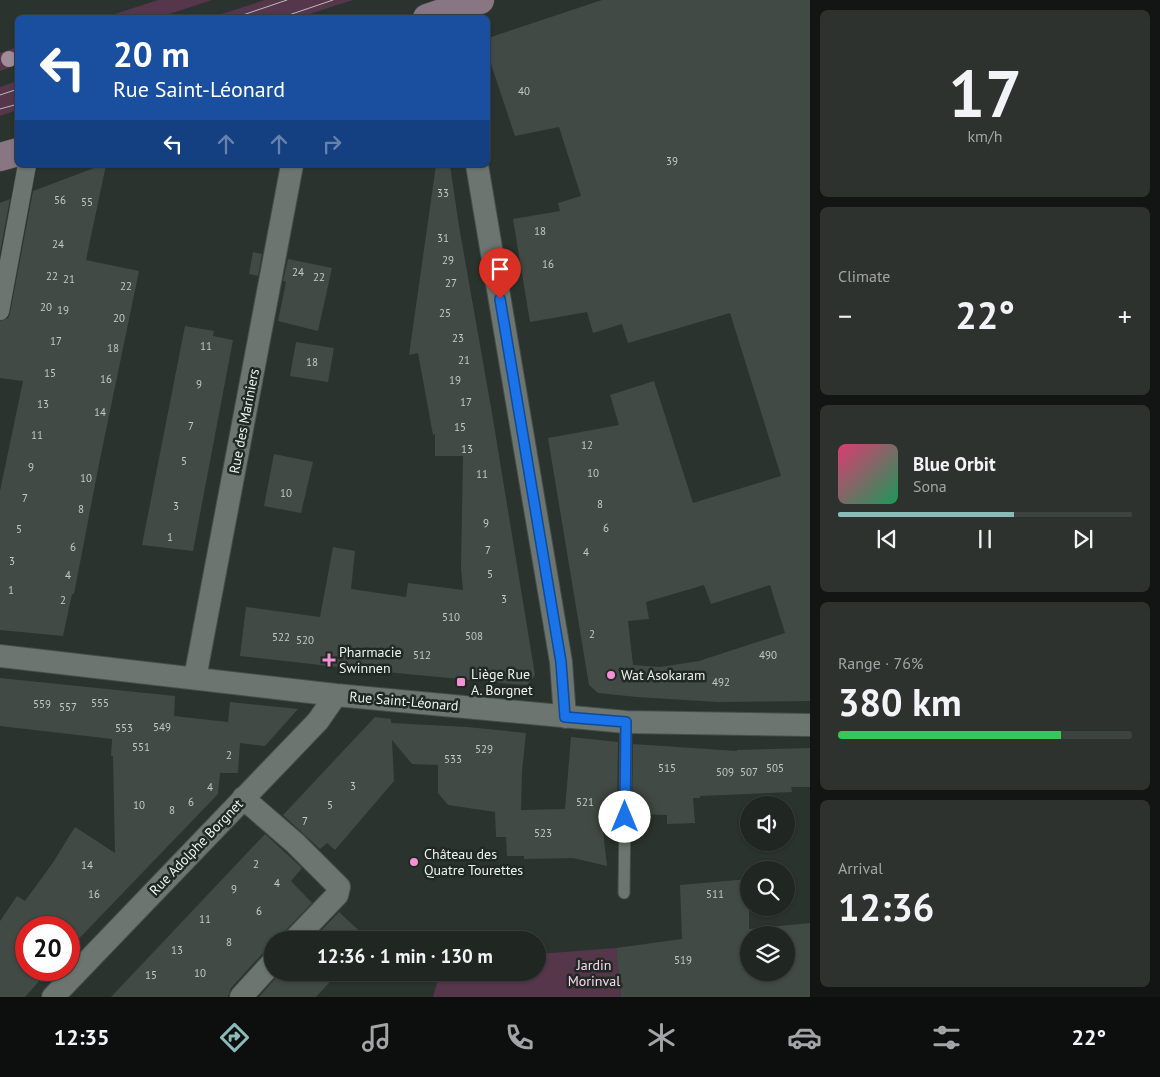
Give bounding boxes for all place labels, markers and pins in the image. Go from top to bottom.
pin [479,248,521,299]
place label: Pharmacie Swinnen [339,643,402,677]
marker: Pharmacie Swinnen [323,654,335,666]
place label: Liège Rue A. Borgnet [471,665,533,699]
place label: Wat Asokaram [621,666,705,684]
marker: Wat Asokaram [605,669,617,681]
marker: Liège Rue A. Borgnet [455,676,467,688]
place label: Château des Quatre Tourettes [424,845,523,879]
marker: Château des Quatre Tourettes [408,856,420,868]

